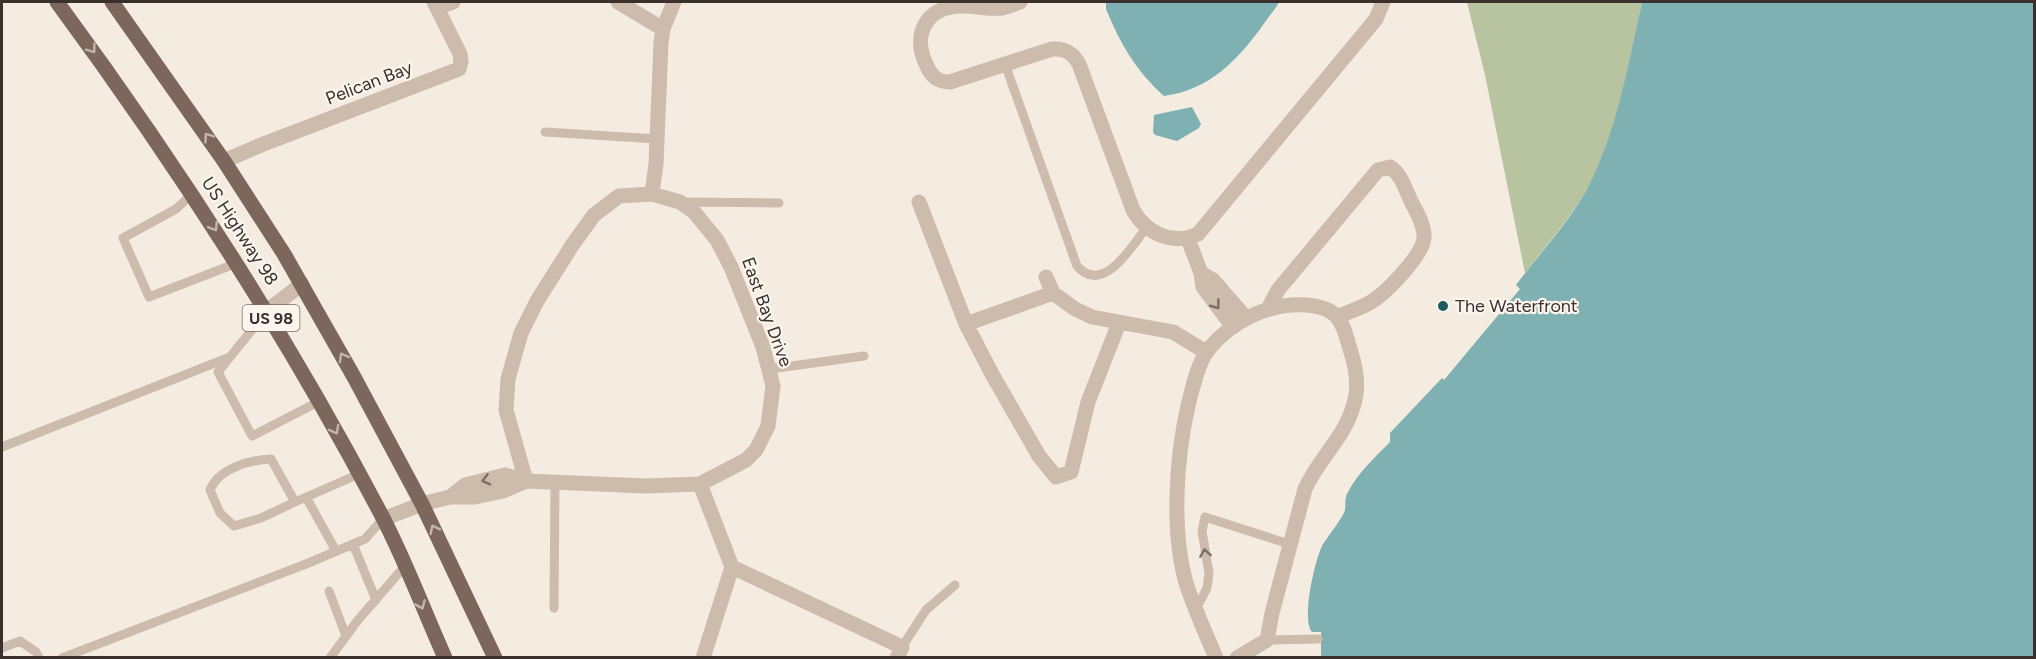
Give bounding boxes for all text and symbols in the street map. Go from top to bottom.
one-way arrow [85,42,96,53]
street label: Pelican Bay [323,56,416,110]
one-way arrow [204,133,215,144]
street label: US Highway 98 [197,173,283,289]
one-way arrow [207,220,218,231]
street label: East Bay Drive [737,254,797,370]
place label: The Waterfront [1455,295,1578,317]
one-way arrow [1209,298,1220,309]
marker: The Waterfront [1436,299,1450,313]
road number: US 98 [242,305,300,331]
one-way arrow [338,353,350,363]
one-way arrow [328,424,339,434]
one-way arrow [481,472,491,485]
one-way arrow [429,524,441,535]
one-way arrow [1200,548,1212,558]
one-way arrow [414,599,426,610]

